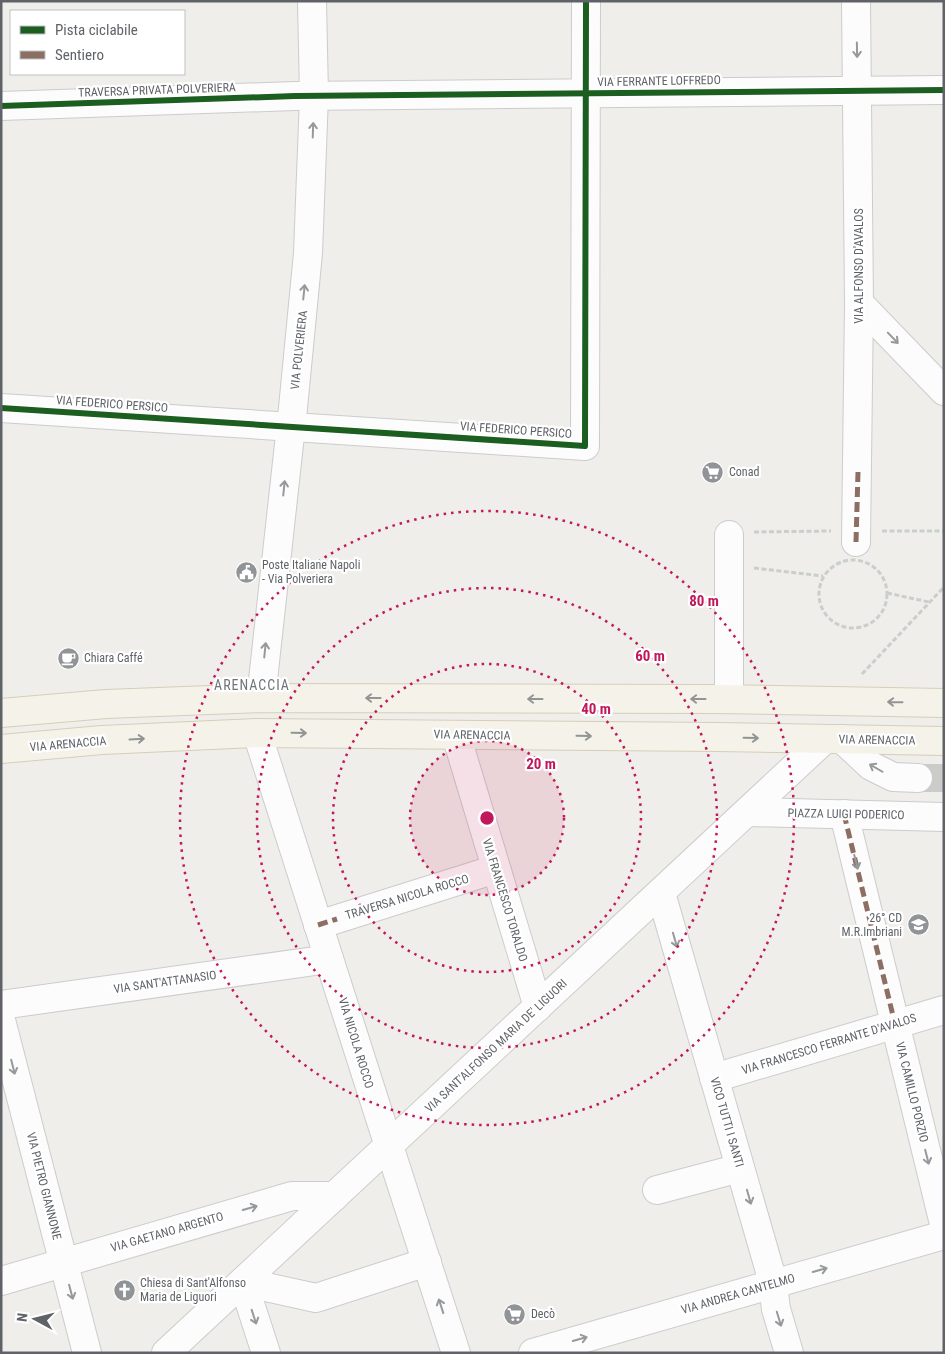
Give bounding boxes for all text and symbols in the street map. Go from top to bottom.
legend [10,10,185,75]
text: Pista ciclabile [55,21,138,39]
one-way arrow [852,42,862,58]
text: Sentiero [55,46,104,64]
street label: VIA FERRANTE LOFFREDO [597,73,721,89]
street label: TRAVERSA PRIVATA POLVERIERA [78,80,236,100]
one-way arrow [309,122,318,138]
street label: VIA ALFONSO D'AVALOS [852,208,866,324]
one-way arrow [300,284,309,300]
street label: VIA POLVERIERA [288,310,310,390]
one-way arrow [887,332,899,345]
street label: VIA FEDERICO PERSICO [55,393,169,415]
street label: VIA FEDERICO PERSICO [459,419,573,441]
supermarket icon: Conad [701,460,725,484]
place label: Conad [729,465,759,479]
one-way arrow [279,481,289,497]
place label: Poste Italiane Napoli - Via Polveriera [262,558,360,586]
public building icon: Poste Italiane Napoli - Via Polveriera [234,560,258,584]
text: 80 m [689,592,719,610]
one-way arrow [260,642,270,658]
cafe icon: Chiara Caffé [56,646,80,670]
text: 60 m [635,647,665,665]
place label: Chiara Caffé [84,651,143,665]
district label: ARENACCIA [214,677,290,693]
one-way arrow [365,693,381,703]
one-way arrow [527,694,544,704]
one-way arrow [690,694,706,704]
one-way arrow [887,697,904,707]
text: 40 m [581,700,611,718]
street label: VIA ARENACCIA [433,727,511,743]
one-way arrow [291,728,307,738]
one-way arrow [576,731,592,741]
street label: VIA ARENACCIA [838,732,916,748]
one-way arrow [743,733,759,743]
street label: VIA ARENACCIA [29,734,107,754]
one-way arrow [129,734,145,743]
text: 20 m [526,755,556,773]
one-way arrow [869,763,884,773]
street label: PIAZZA LUIGI PODERICO [787,806,905,822]
centre of rings [478,809,496,827]
street label: VIA FRANCESCO TORALDO [480,837,530,963]
one-way arrow [851,853,861,869]
street label: TRAVERSA NICOLA ROCCO [344,872,470,922]
place label: 26° CD M.R.Imbriani [842,911,902,939]
school or university icon: 26° CD M.R.Imbriani [906,913,930,937]
one-way arrow [670,931,680,947]
street label: VIA SANT'ATTANASIO [113,968,217,996]
street label: VIA SANT'ALFONSO MARIA DE' LIGUORI [422,976,570,1116]
street label: VIA NICOLA ROCCO [336,996,376,1090]
street label: VIA FRANCESCO FERRANTE D'AVALOS [740,1011,918,1077]
street label: VIA CAMILLO PORZIO [893,1040,931,1144]
one-way arrow [9,1059,19,1075]
street label: VICO TUTTI I SANTI [707,1075,747,1169]
street label: VIA PIETRO GIANNONE [24,1131,64,1241]
one-way arrow [923,1148,932,1164]
one-way arrow [744,1188,754,1204]
one-way arrow [241,1203,257,1213]
street label: VIA GAETANO ARGENTO [109,1209,225,1255]
one-way arrow [812,1265,828,1275]
street label: VIA ANDREA CANTELMO [679,1271,797,1317]
place label: Chiesa di Sant'Alfonso Maria de Liguori [140,1276,246,1304]
church icon: Chiesa di Sant'Alfonso Maria de Liguori [112,1278,136,1302]
one-way arrow [67,1284,77,1300]
north arrow [10,1294,60,1344]
one-way arrow [436,1299,445,1315]
supermarket icon: Decò [503,1302,527,1326]
place label: Decò [531,1307,555,1321]
one-way arrow [250,1309,260,1325]
one-way arrow [774,1310,784,1326]
text: N [14,1312,31,1323]
one-way arrow [571,1334,587,1344]

